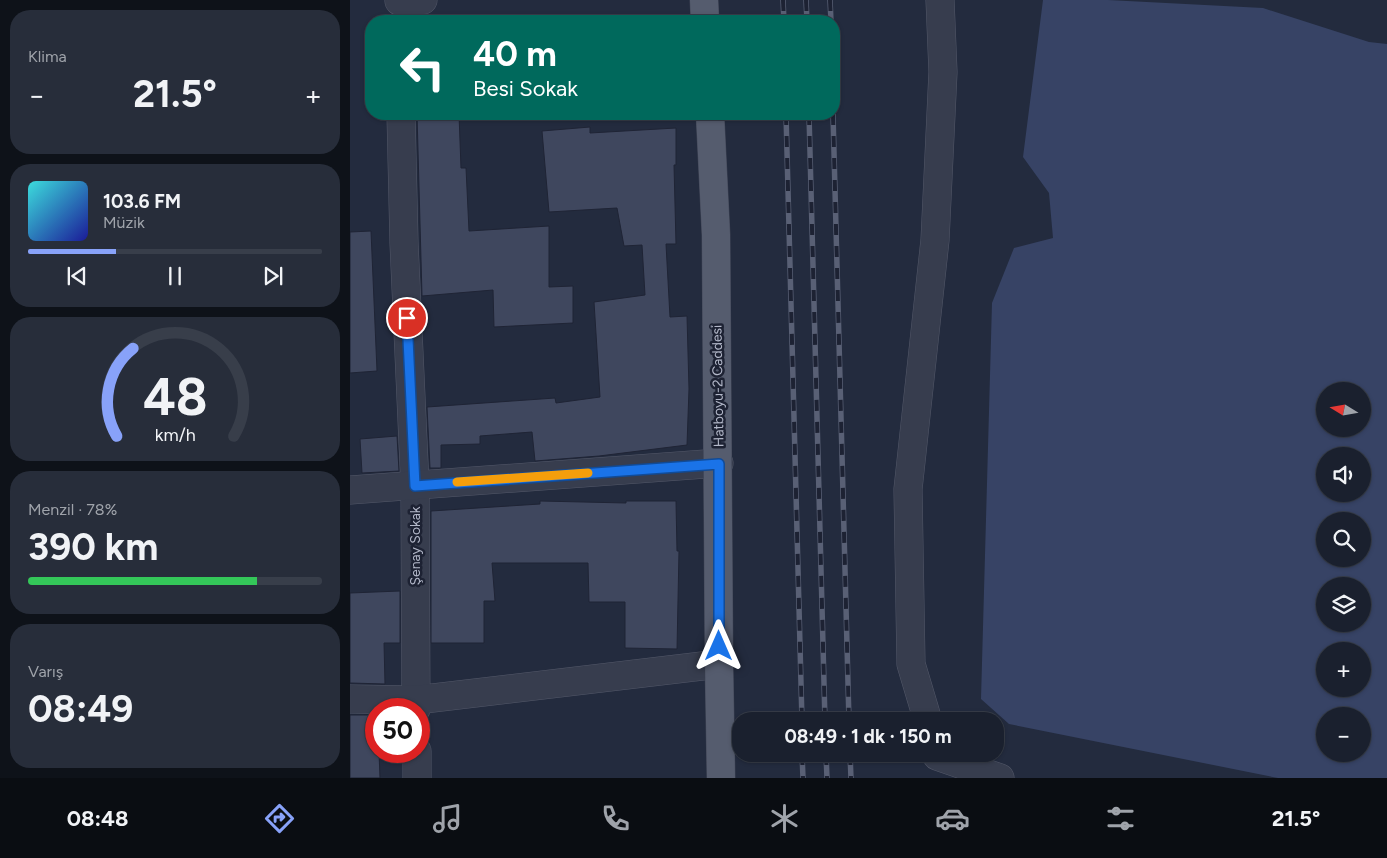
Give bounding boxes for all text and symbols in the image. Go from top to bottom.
text: 40 m [473,33,557,75]
icon: left [390,35,455,100]
text: Klima [28,47,67,66]
text: 21.5° [133,71,217,117]
text: Besi Sokak [473,75,578,102]
text: − [28,78,45,112]
text: + [305,78,322,112]
text: 103.6 FM [103,190,181,213]
text: Müzik [103,213,145,232]
icon: previous [63,262,91,290]
icon: pause [161,262,189,290]
icon: next [259,262,287,290]
pin [386,297,428,339]
icon: arrive [393,304,421,332]
street label: Hatboyu-2 Caddesi [708,325,728,447]
text: 48 [143,366,207,428]
north arrow [1316,382,1371,438]
map controls [1316,382,1371,762]
text: km/h [155,424,195,445]
button: sound [1316,447,1371,502]
text: Menzil · 78% [28,500,117,519]
street label: Şenay Sokak [407,506,424,586]
button: search [1316,512,1371,567]
text: 390 km [28,524,158,570]
button: layers [1316,577,1371,632]
position arrow [692,619,744,671]
button: + [1316,642,1371,697]
text: Varış [28,662,63,681]
text: 08:49 [28,686,133,732]
speed limit sign: 50 [365,698,430,763]
button: − [1316,707,1371,762]
text: 08:49 · 1 dk · 150 m [784,725,952,748]
icon: directions [262,801,297,836]
icon: music [430,801,465,836]
icon: phone [598,801,633,836]
icon: climate [767,801,802,836]
icon: car [935,801,970,836]
icon: filters [1103,801,1138,836]
text: 08:48 [67,805,128,832]
text: 21.5° [1272,805,1320,832]

